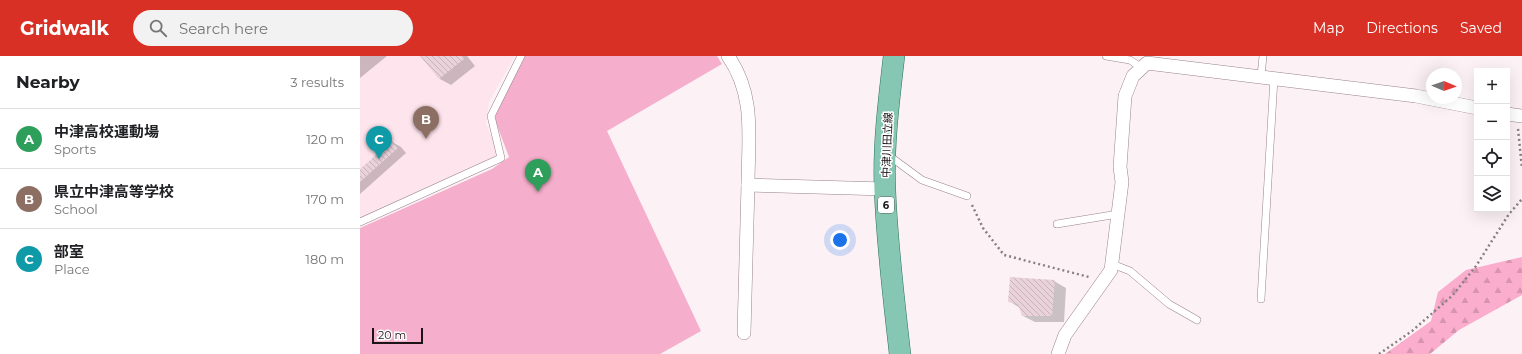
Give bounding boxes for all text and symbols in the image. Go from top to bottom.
search box [133,10,413,46]
text: Gridwalk [20,17,109,40]
icon: search [147,17,169,39]
text: Search here [179,19,268,38]
text: Map [1313,19,1344,37]
text: Directions [1366,19,1438,37]
text: Saved [1460,19,1502,37]
north arrow [1426,68,1462,104]
map controls [1474,68,1510,212]
button: + [1474,68,1510,104]
text: Nearby [16,72,80,92]
text: 3 results [290,74,344,90]
button: − [1474,104,1510,140]
pin: B [413,106,439,139]
street label: 中津川田立線 [879,112,895,178]
text: 中津高校運動場 [54,122,159,141]
pin: C [366,126,392,159]
text: A [24,131,34,147]
text: 120 m [306,131,344,147]
button: locate [1474,140,1510,176]
text: Sports [54,141,96,157]
pin: A [525,159,551,192]
button: layers [1474,176,1510,212]
text: 県立中津高等学校 [54,182,174,201]
text: B [24,191,34,207]
text: 170 m [306,191,344,207]
road number: 6 [878,197,894,213]
text: School [54,201,98,217]
your location [830,230,850,250]
text: 部室 [54,242,84,261]
text: C [24,251,34,267]
text: 180 m [305,251,344,267]
text: Place [54,261,90,277]
scale bar [372,326,423,345]
text: 20 m [378,328,406,342]

